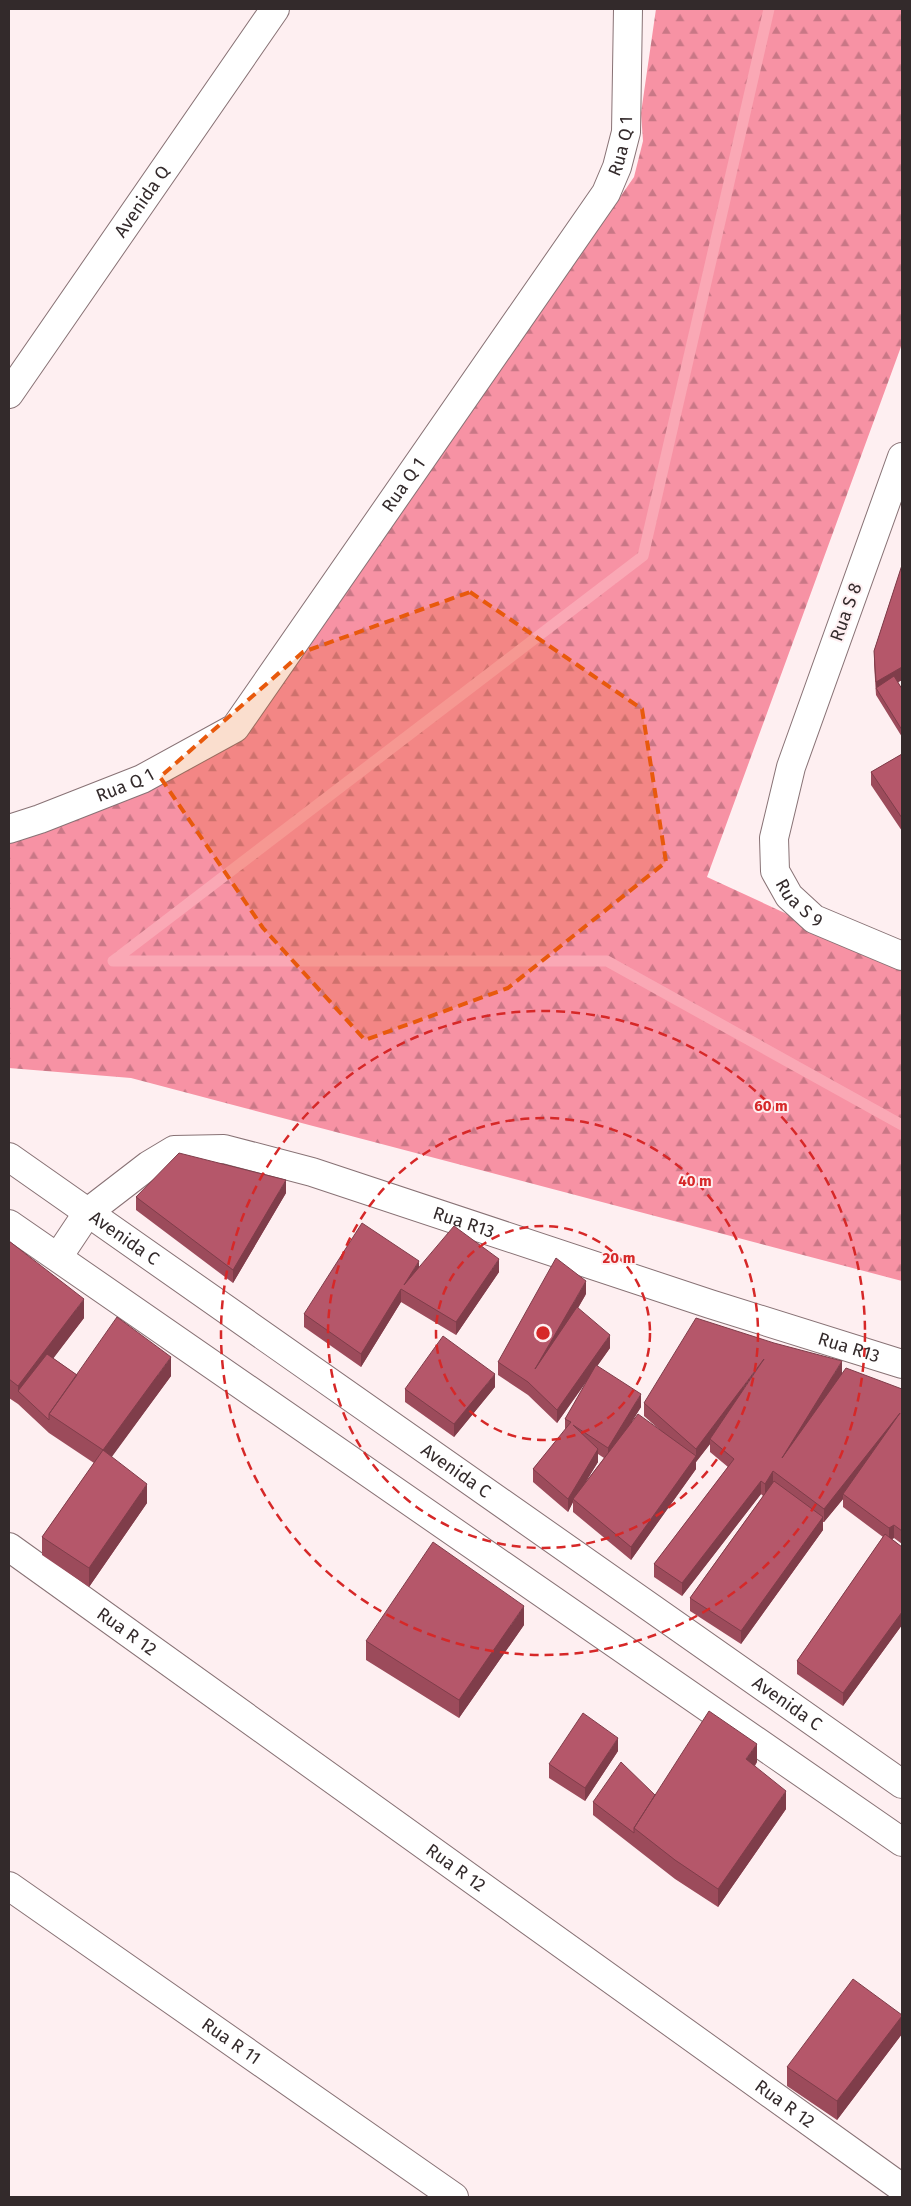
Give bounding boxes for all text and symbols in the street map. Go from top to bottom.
street label: Rua Q 1 [603,116,637,180]
street label: Avenida Q [110,161,174,242]
street label: Rua Q 1 [377,454,430,516]
street label: Rua S 8 [825,580,867,644]
street label: Rua Q 1 [93,763,158,807]
street label: Rua S 9 [771,875,826,932]
text: 60 m [754,1097,788,1115]
text: 40 m [678,1172,712,1190]
street label: Rua R13 [430,1202,497,1243]
street label: Avenida C [85,1206,163,1270]
text: 20 m [603,1249,635,1267]
centre of rings [534,1324,552,1342]
street label: Rua R13 [815,1327,882,1367]
street label: Avenida C [417,1439,495,1503]
street label: Rua R 12 [93,1603,161,1660]
street label: Avenida C [748,1671,826,1735]
street label: Rua R 12 [422,1839,490,1897]
street label: Rua R 11 [197,2013,265,2069]
street label: Rua R 12 [751,2075,819,2133]

